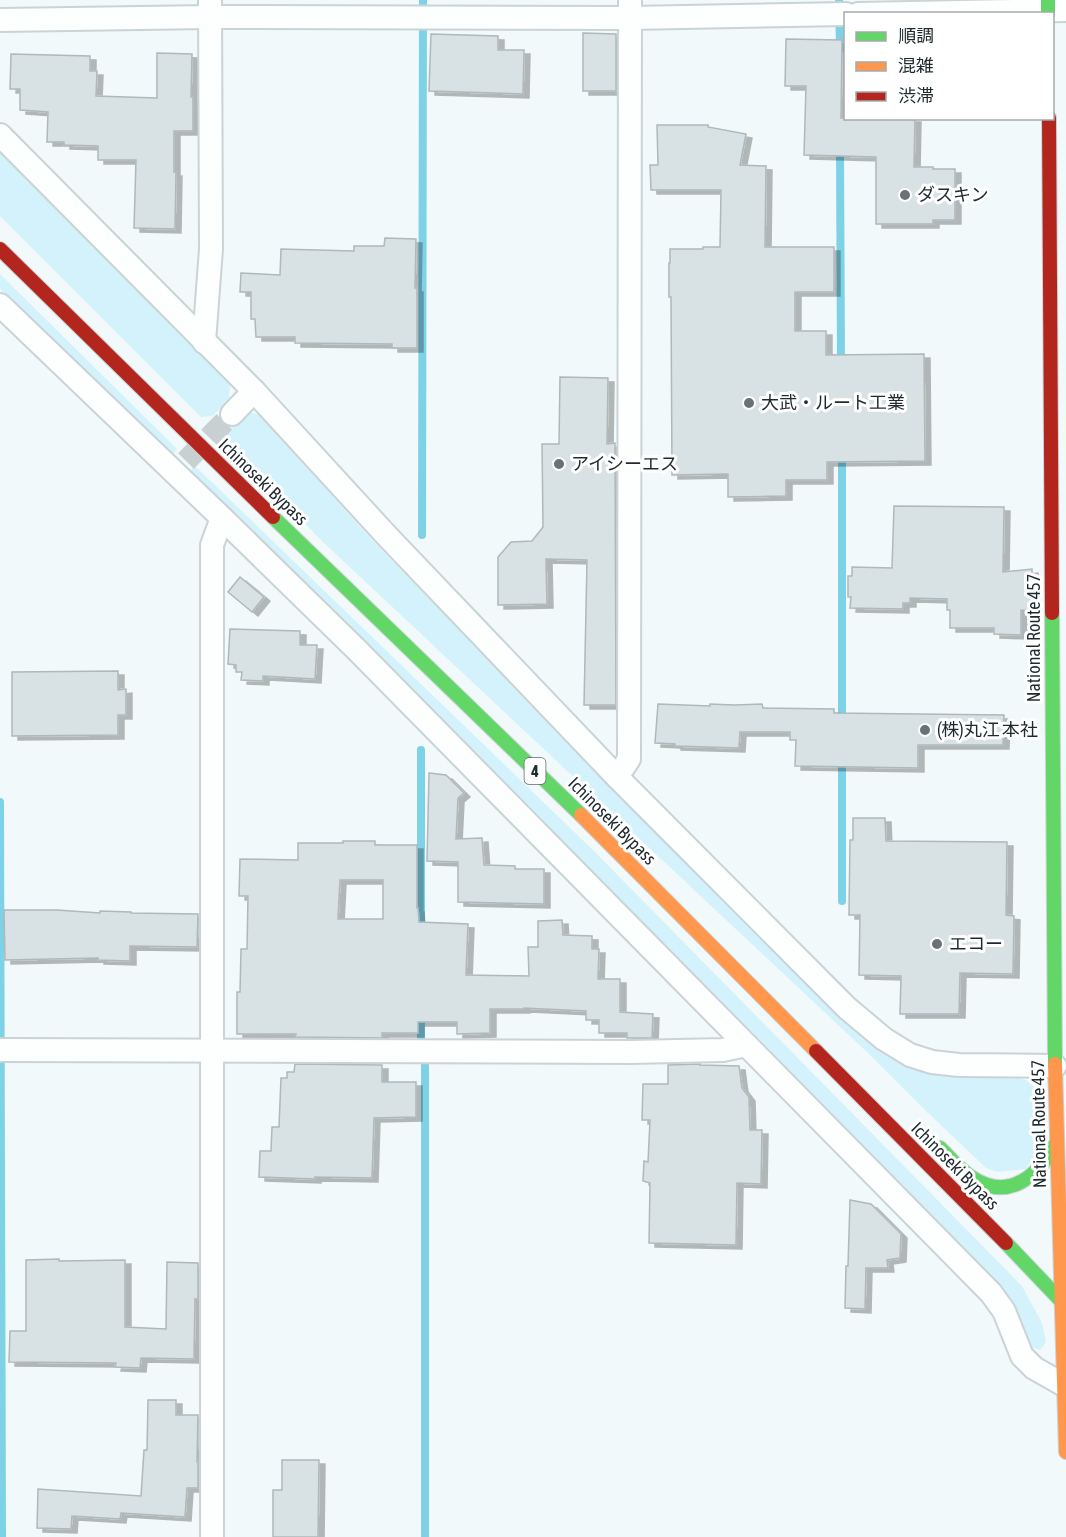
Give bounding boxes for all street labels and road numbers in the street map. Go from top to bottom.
street label: Ichinoseki Bypass [215,434,312,529]
street label: National Route 457 [1023,574,1044,702]
road number: 4 [524,758,546,784]
street label: Ichinoseki Bypass [564,772,661,869]
street label: National Route 457 [1027,1060,1050,1188]
street label: Ichinoseki Bypass [907,1117,1004,1214]

